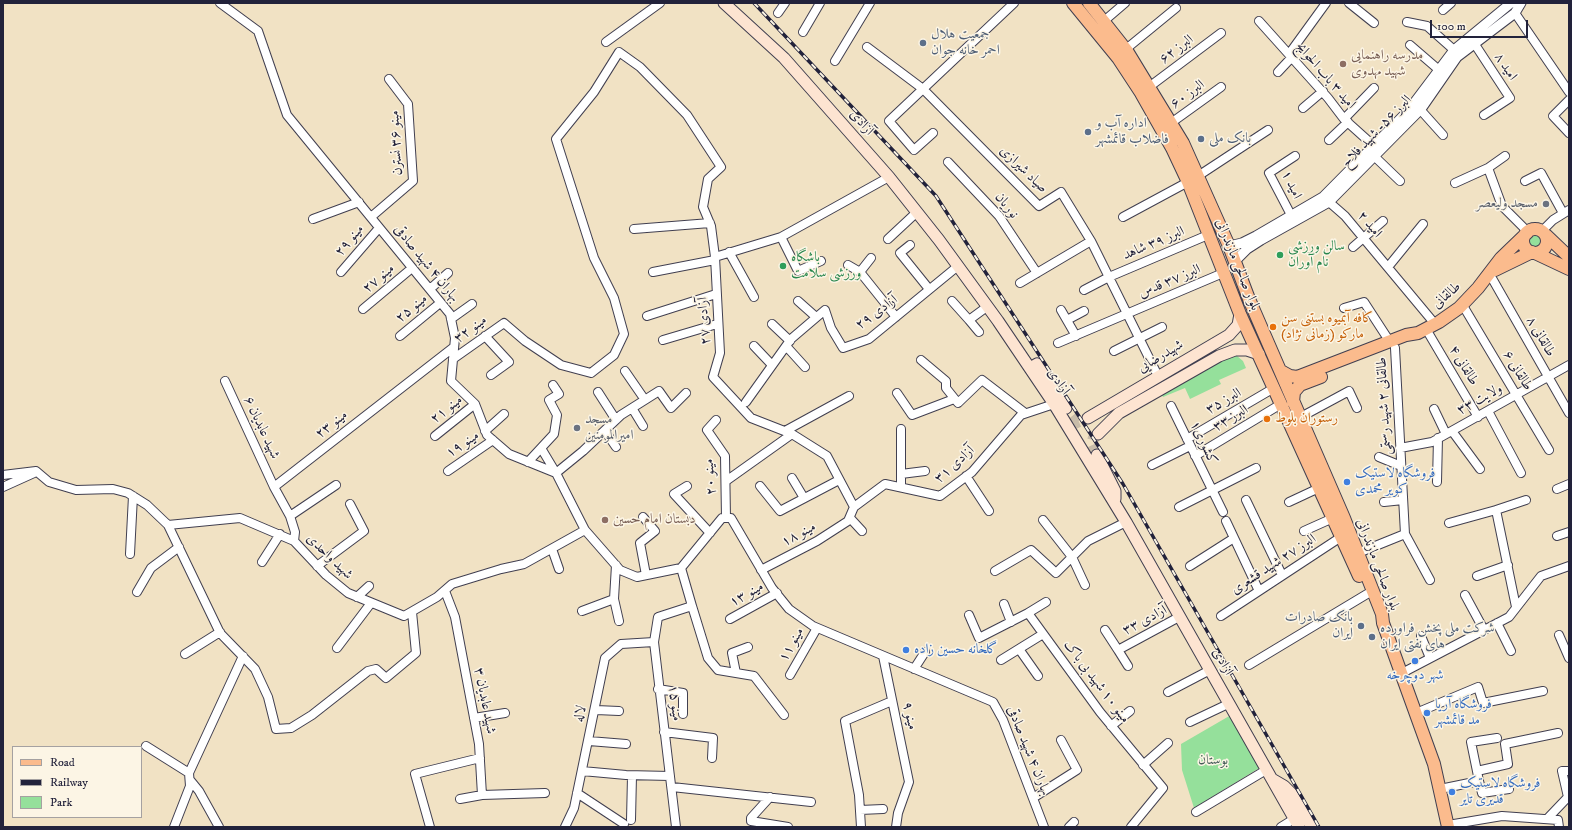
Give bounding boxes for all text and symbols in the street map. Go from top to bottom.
scale bar [1432,12,1530,38]
text: 100 m [1437,19,1466,34]
place label: جمعیت هلال احمر خانه جوان [931,27,1000,60]
street label: البرز ۶۲ [1157,32,1197,68]
marker: جمعیت هلال احمر خانه جوان [918,38,928,48]
street label: امید ۳ باب الحوایج [1291,39,1359,113]
place label: مدرسه راهنمایی شهید مهدوی [1351,48,1423,80]
street label: امید ۸ [1490,50,1520,84]
marker: مدرسه راهنمایی شهید مهدوی [1338,59,1348,69]
street label: البرز ۶۰ [1168,77,1208,113]
street label: البرز ۵۶- شهید فلاح [1338,92,1416,172]
street label: آزادی [845,107,877,139]
street label: مینو ۳۶ نسترن [387,110,407,176]
place label: اداره آب و فاضلاب قائمشهر [1096,116,1169,148]
marker: اداره آب و فاضلاب قائمشهر [1083,127,1093,137]
place label: بانک ملی [1209,131,1251,147]
marker: بانک ملی [1196,134,1206,144]
street label: صیاد شیرازی [995,143,1051,197]
street label: امید ۱ [1277,168,1305,202]
street label: نوریان [990,190,1022,222]
place label: مسجد ولیعصر [1476,196,1538,212]
marker: مسجد ولیعصر [1541,199,1551,209]
street label: امید ۲ [1353,208,1385,242]
street label: بلوار صالحی مازندرانی [1211,217,1263,313]
street label: مینو ۲۹ [332,222,368,260]
street label: بهاران ۴ شهید صادقی [390,222,462,306]
street label: البرز ۳۹ شاهد [1121,224,1187,264]
place label: سالن ورزشی نام آوران [1288,239,1345,272]
place label: باشگاه ورزشی سلامت [791,250,861,282]
marker: سالن ورزشی نام آوران [1275,250,1285,260]
street label: مینو ۲۷ [360,261,398,297]
marker: باشگاه ورزشی سلامت [778,261,788,271]
street label: البرز ۳۷ قدس [1136,261,1204,303]
street label: طالقانی [1429,279,1465,313]
street label: مینو ۲۵ [393,291,431,327]
street label: آزادی ۲۹ [853,292,901,334]
street label: آزادی ۲۷ [695,296,715,346]
place label: کافه آبمیوه بستنی سن مارکو (زمانی نژاد) [1281,311,1373,344]
street label: مینو ۳۲ [451,312,491,348]
street label: طالقانی ۸ [1522,314,1558,360]
marker: کافه آبمیوه بستنی سن مارکو (زمانی نژاد) [1268,322,1278,332]
street label: شهیدرضایی [1135,337,1187,377]
street label: طالقانی ۴ [1445,343,1481,389]
street label: طالقانی ۶ [1499,348,1535,394]
street label: طالقانی ۲ شهید رستمی [1374,357,1396,455]
street label: آزادی [1043,365,1073,399]
street label: ولایت ٣۳ [1455,381,1505,419]
street label: البرز ۳۵ [1203,385,1245,419]
street label: مینو ۲۱ [427,392,467,428]
street label: شهید عابدیان ۶ [239,394,283,462]
street label: البرز ۳۳ [1210,402,1252,436]
street label: مینو ۲۳ [312,407,352,443]
place label: رستوران بلوط [1275,411,1338,427]
place label: مسجد امیرالمومنین [585,412,634,444]
marker: رستوران بلوط [1262,414,1272,424]
street label: کشوری۱ [1186,418,1220,468]
marker: مسجد امیرالمومنین [572,423,582,433]
street label: مینو ۱۹ [443,428,483,462]
street label: آزادی ۳۱ [932,443,978,487]
street label: مینو ۲۰ [701,458,721,496]
place label: فروشگاه لاستیک کویر محمدی [1355,466,1435,498]
marker: فروشگاه لاستیک کویر محمدی [1342,477,1352,487]
place label: دبستان امام حسین [613,512,696,528]
marker: دبستان امام حسین [600,515,610,525]
street label: بلوار صالحی مازندرانی [1352,516,1402,614]
street label: مینو ۱۸ [779,519,819,551]
street label: شهید واحدی [302,531,356,583]
street label: البرز ۲۷ شهید قشعری [1228,531,1320,599]
street label: مینو ۱۳ [727,579,767,611]
street label: آزادی ۳۳ [1120,602,1170,640]
place label: بانک صادرات ایران [1285,610,1353,642]
marker: بانک صادرات ایران [1356,621,1366,631]
place label: شرکت ملی پخش فراورده های نفتی ایران [1380,621,1495,654]
street label: مینو ۱۱ [776,625,808,665]
marker: شرکت ملی پخش فراورده های نفتی ایران [1367,632,1377,642]
street label: مینو ۱۰ شهید بی باک [1059,637,1133,727]
place label: گلخانه حسین زاده [914,642,997,658]
marker: گلخانه حسین زاده [901,645,911,655]
street label: آزادی [1208,645,1236,679]
marker: شهر دوچرخه [1410,656,1420,666]
street label: شهید عابدیان ۳ [469,666,499,736]
place label: شهر دوچرخه [1386,668,1444,684]
street label: مینو ۱۵ [663,684,685,722]
place label: فروشگاه آریا مد قائمشهر [1435,697,1492,730]
street label: مینو ۹ [898,700,920,732]
street label: لاله [571,704,591,724]
street label: بهاران ۴ شهید صادقی [1002,704,1054,798]
marker: فروشگاه آریا مد قائمشهر [1422,708,1432,718]
legend [12,746,142,818]
park label: بوستان [1198,753,1228,769]
text: Road [50,755,75,770]
text: Railway [50,775,88,790]
place label: فروشگاه لاستیک قدیری تایر [1460,776,1540,808]
marker: فروشگاه لاستیک قدیری تایر [1447,787,1457,797]
text: Park [50,795,72,810]

